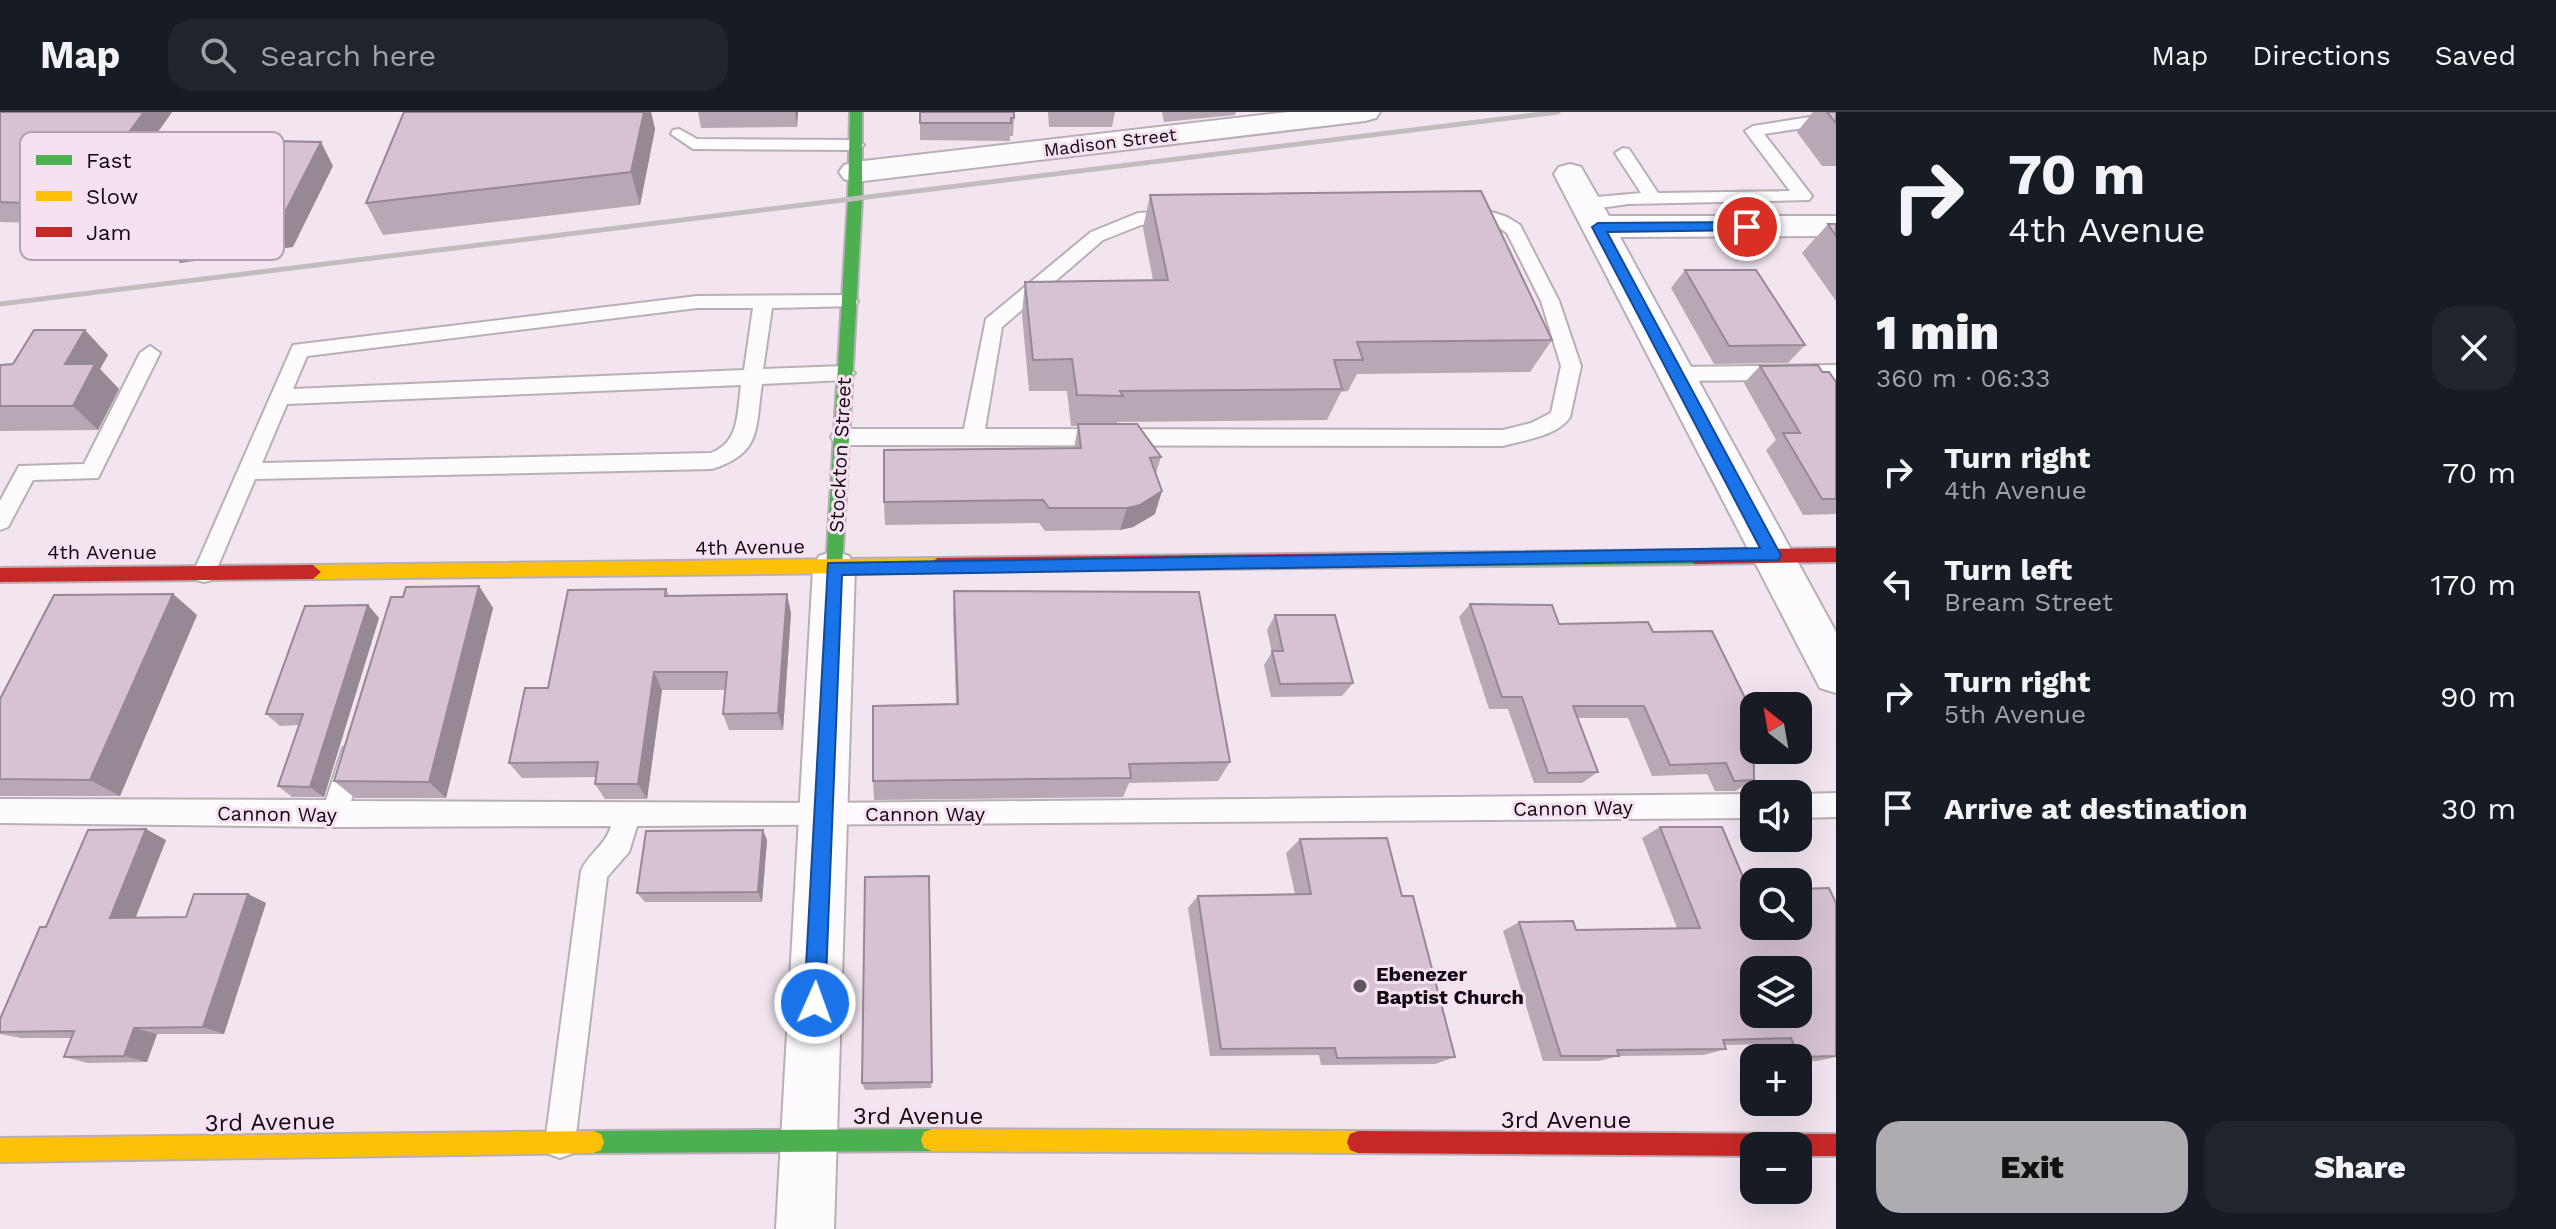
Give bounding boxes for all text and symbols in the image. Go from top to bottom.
search box [168,19,728,91]
text: Map [40,33,120,77]
icon: search [196,33,240,77]
text: Search here [260,38,436,73]
text: Map [2151,39,2208,72]
text: Directions [2252,39,2391,72]
text: Saved [2435,39,2516,72]
street label: Madison Street [1043,123,1178,161]
legend [20,132,284,260]
text: 70 m [2008,142,2145,208]
icon: right [1876,144,1980,248]
text: Fast [86,148,132,173]
text: Slow [86,184,138,209]
pin [1713,193,1781,261]
icon: arrive [1725,205,1769,249]
text: 4th Avenue [2008,209,2206,251]
text: Jam [86,220,131,245]
text: 1 min [1876,304,1999,361]
button: close [2432,306,2516,390]
text: 360 m · 06:33 [1876,363,2050,393]
street label: Stockton Street [824,376,856,533]
text: Turn right [1944,440,2090,475]
icon: right [1876,450,1920,494]
text: 70 m [2442,455,2516,490]
text: 4th Avenue [1944,475,2087,505]
street label: 4th Avenue [695,534,805,560]
street label: 4th Avenue [47,540,157,564]
text: Turn left [1944,552,2072,587]
icon: left [1876,562,1920,606]
text: 170 m [2431,567,2516,602]
text: Bream Street [1944,587,2113,617]
text: Turn right [1944,664,2090,699]
icon: right [1876,674,1920,718]
text: 90 m [2440,679,2516,714]
north arrow [1740,692,1812,764]
map controls [1740,692,1812,1204]
text: 5th Avenue [1944,699,2086,729]
button: sound [1740,780,1812,852]
icon: arrive [1876,786,1920,830]
text: Arrive at destination [1944,791,2248,826]
text: 30 m [2441,791,2516,826]
street label: Cannon Way [1513,795,1634,821]
street label: Cannon Way [217,801,338,827]
street label: Cannon Way [865,802,986,826]
button: search [1740,868,1812,940]
button: layers [1740,956,1812,1028]
position arrow [773,961,857,1045]
place label: Ebenezer Baptist Church [1376,962,1524,1009]
marker: Ebenezer Baptist Church [1351,977,1369,995]
button: + [1740,1044,1812,1116]
street label: 3rd Avenue [853,1102,983,1130]
street label: 3rd Avenue [1501,1106,1631,1134]
street label: 3rd Avenue [204,1107,336,1137]
button: Exit [1876,1121,2188,1213]
button: Share [2204,1121,2516,1213]
button: − [1740,1132,1812,1204]

